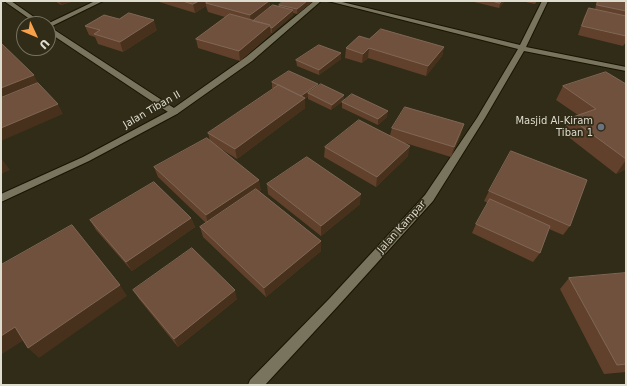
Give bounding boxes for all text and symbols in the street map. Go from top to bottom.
north arrow [16,16,56,56]
text: U [36,36,52,52]
street label: Jalan Tiban II [121,89,183,131]
place label: Masjid Al-Kiram Tiban 1 [515,115,593,138]
marker: Masjid Al-Kiram Tiban 1 [596,122,606,132]
street label: Jalan Kampar [375,198,429,256]

